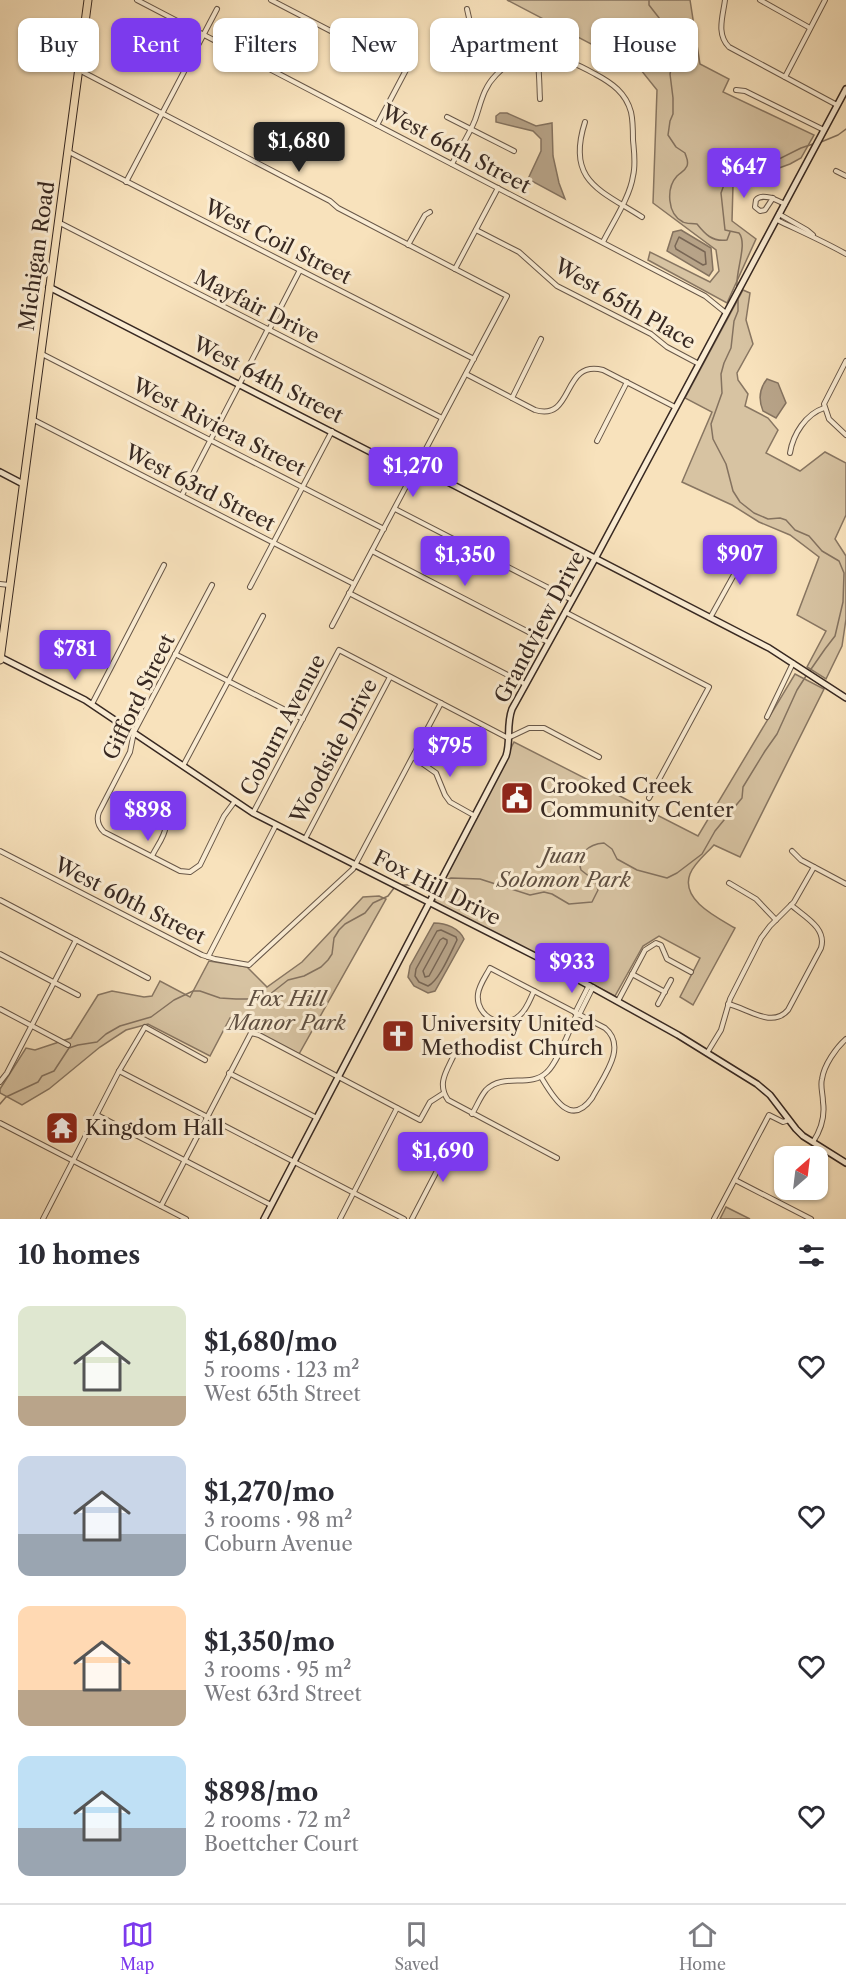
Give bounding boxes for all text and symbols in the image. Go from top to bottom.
chip: Buy [18,18,99,72]
chip: Rent [111,18,201,72]
chip: Filters [213,18,318,72]
chip: New [330,18,418,72]
chip: Apartment [430,18,579,72]
chip: House [591,18,698,72]
street label: West 66th Street [377,98,536,199]
pin: $1,680 [250,122,348,173]
text: $1,680 [268,129,330,153]
pin: $647 [708,148,780,199]
text: $647 [721,155,767,179]
street label: Michigan Road [14,179,59,332]
street label: West Coil Street [200,193,356,290]
street label: West 65th Place [549,253,700,354]
street label: Mayfair Drive [191,264,324,349]
street label: West 64th Street [188,330,348,428]
street label: West Riviera Street [128,372,310,481]
street label: West 63rd Street [120,438,280,536]
pin: $1,270 [364,447,462,498]
text: $1,270 [383,454,443,478]
pin: $907 [704,535,776,586]
pin: $1,350 [416,536,514,587]
text: $907 [717,542,763,566]
text: $1,350 [435,543,495,567]
street label: Grandview Drive [489,546,590,707]
street label: Gifford Street [97,629,180,764]
pin: $781 [39,630,111,681]
text: $781 [54,637,96,661]
street label: Coburn Avenue [235,650,330,800]
street label: Woodside Drive [284,674,382,828]
pin: $795 [414,727,486,778]
text: $795 [428,734,472,758]
place label: Crooked Creek Community Center [540,773,734,822]
public building icon: Crooked Creek Community Center [499,780,535,816]
pin: $898 [112,791,184,842]
text: $898 [124,798,172,822]
park label: Juan Solomon Park [495,843,631,892]
street label: Fox Hill Drive [369,845,505,930]
street label: West 60th Street [50,851,210,950]
pin: $933 [536,943,608,994]
text: $933 [549,950,595,974]
park label: Fox Hill Manor Park [225,986,346,1035]
place label: University United Methodist Church [421,1011,603,1060]
church icon: University United Methodist Church [380,1018,416,1054]
temple icon: Kingdom Hall [44,1110,80,1146]
place label: Kingdom Hall [85,1115,224,1140]
pin: $1,690 [394,1132,492,1183]
text: $1,690 [412,1139,474,1163]
north arrow [774,1146,828,1200]
map controls [774,1146,828,1200]
text: 10 homes [18,1239,140,1271]
icon: filters [795,1239,828,1272]
text: $1,680/mo [204,1326,337,1358]
icon: home [66,1330,138,1402]
icon: heart [795,1350,828,1383]
text: 5 rooms · 123 m² [204,1358,360,1382]
text: West 65th Street [204,1382,361,1406]
text: $1,270/mo [204,1476,335,1508]
icon: home [66,1480,138,1552]
icon: heart [795,1500,828,1533]
text: 3 rooms · 98 m² [204,1508,352,1532]
text: Coburn Avenue [204,1532,353,1556]
text: $1,350/mo [204,1626,335,1658]
icon: home [66,1630,138,1702]
icon: heart [795,1650,828,1683]
text: 3 rooms · 95 m² [204,1658,351,1682]
text: West 63rd Street [204,1682,361,1706]
text: $898/mo [204,1776,318,1808]
icon: home [66,1780,138,1852]
icon: heart [795,1800,828,1833]
text: 2 rooms · 72 m² [204,1808,351,1832]
text: Boettcher Court [204,1832,359,1856]
tab: Map [120,1918,154,1974]
tab: Saved [394,1918,439,1974]
tab: Home [679,1918,726,1974]

